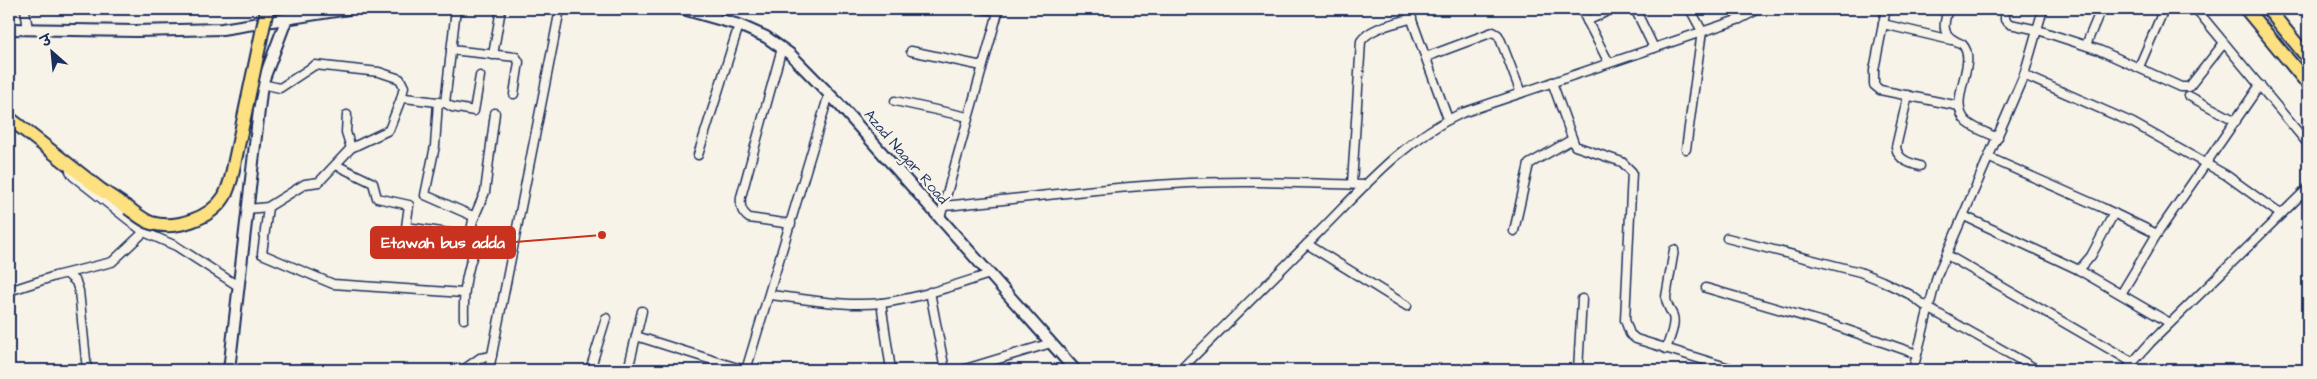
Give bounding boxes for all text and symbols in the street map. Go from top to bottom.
north arrow [28,28,78,78]
text: उ [36,30,57,53]
street label: Azad Nagar Road [858,105,953,210]
callout: Etawah bus adda [371,227,515,258]
text: Etawah bus adda [381,232,506,254]

